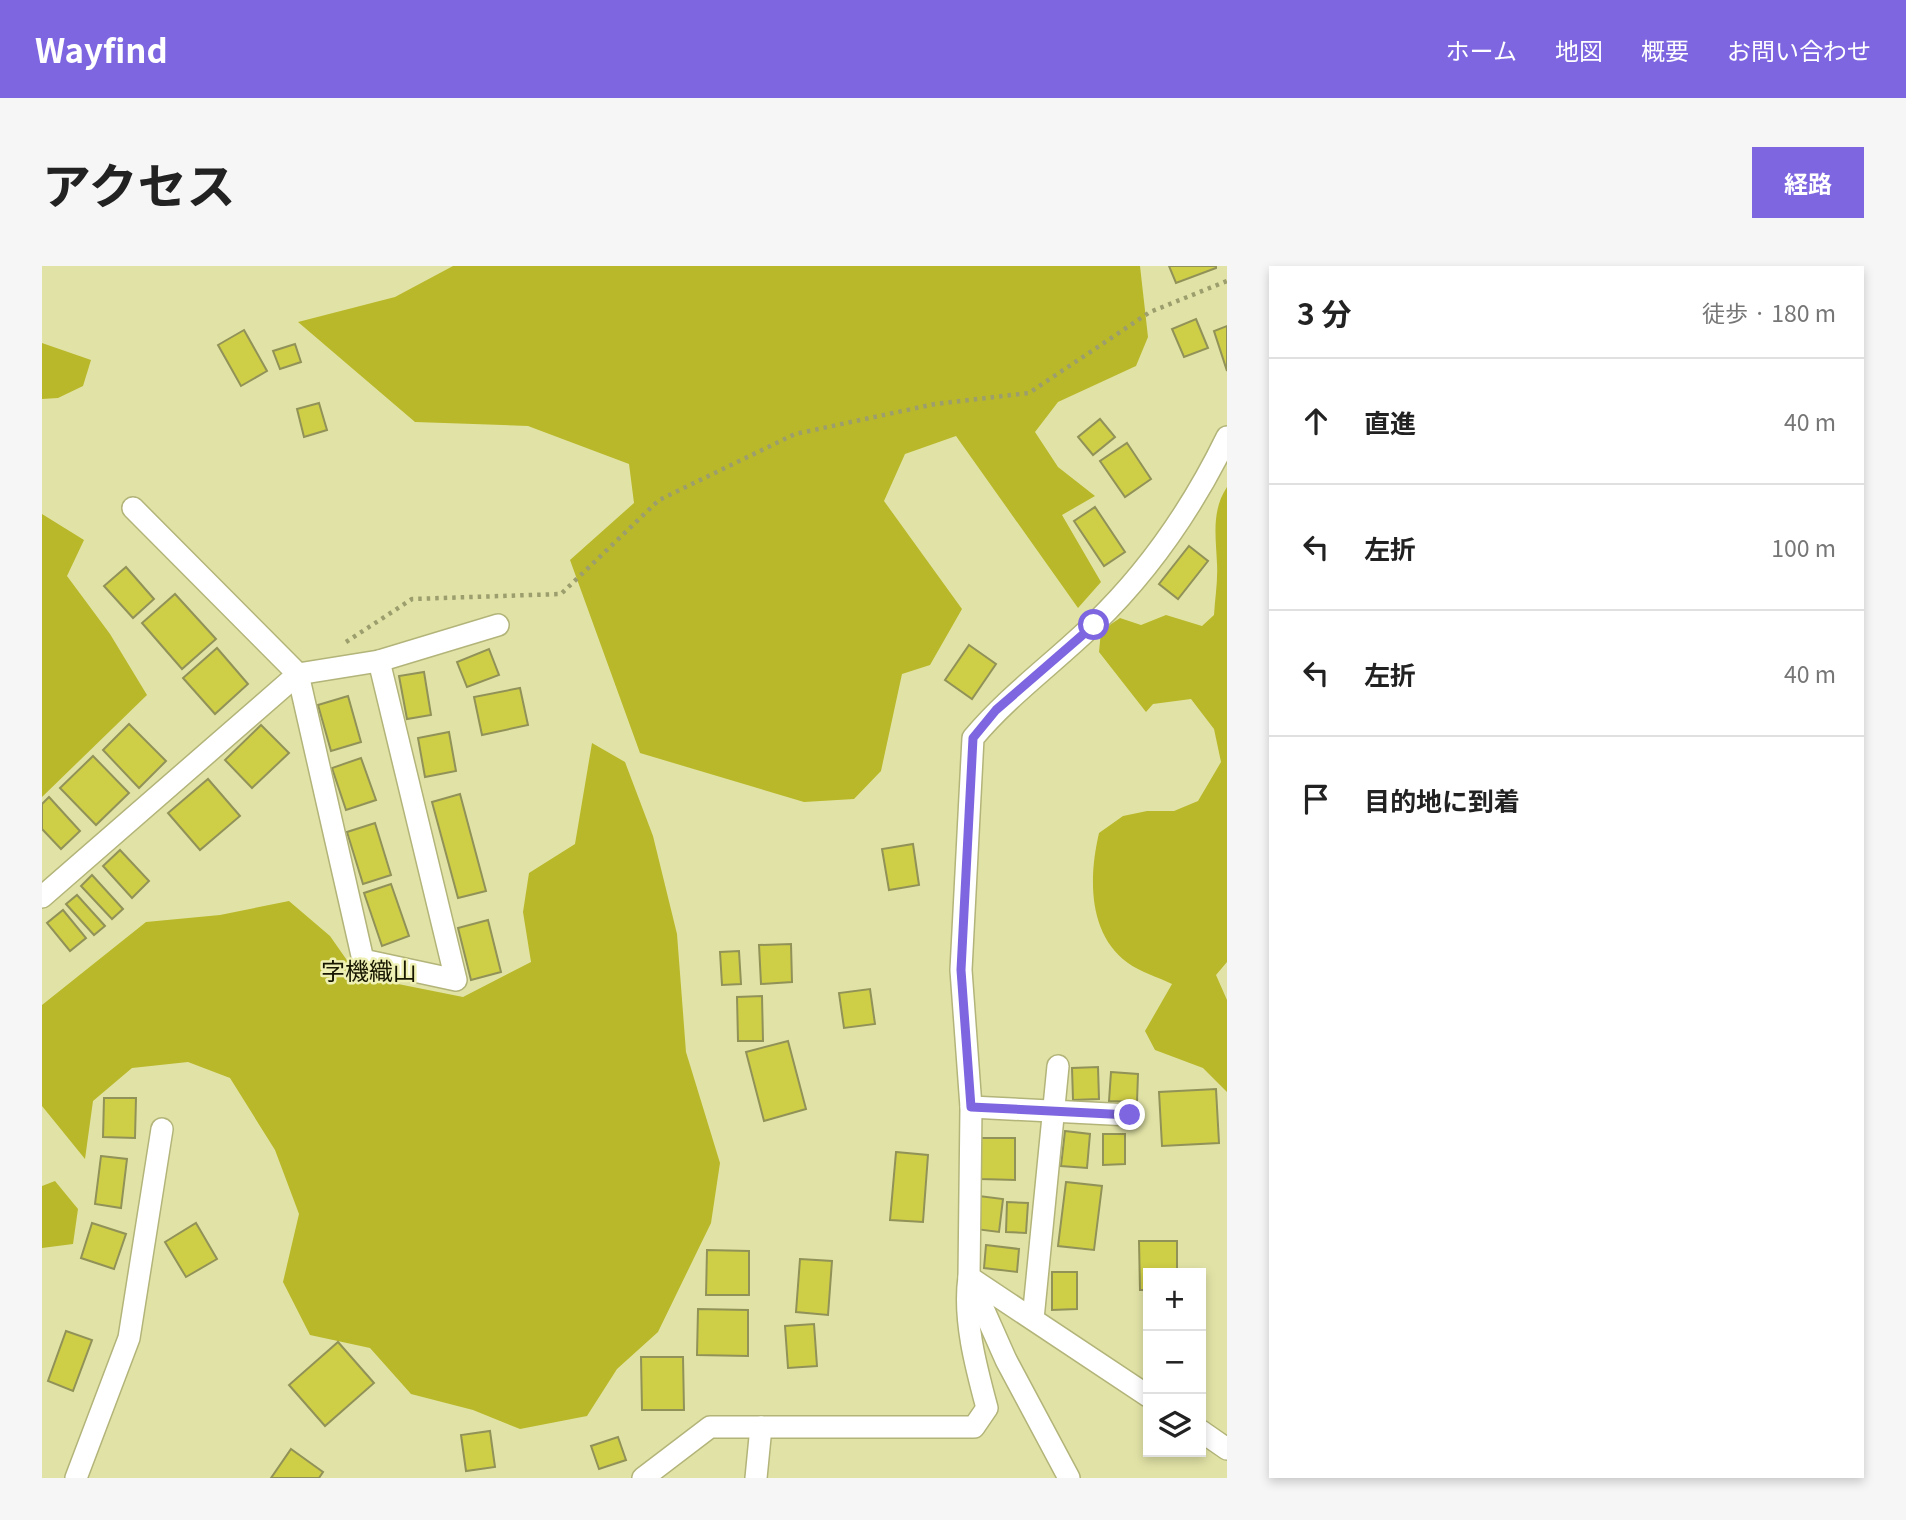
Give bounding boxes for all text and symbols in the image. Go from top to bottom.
text: Wayfind [35,25,168,73]
text: ホーム [1446,32,1517,67]
text: 地図 [1555,32,1603,67]
text: 概要 [1641,32,1689,67]
text: お問い合わせ [1727,32,1871,67]
text: アクセス [42,147,236,218]
button: 経路 [1752,147,1864,218]
text: 3 分 [1297,290,1352,334]
text: 徒歩 · 180 m [1702,295,1836,329]
icon: ahead [1297,402,1335,440]
text: 直進 [1364,403,1416,440]
text: 40 m [1784,404,1836,438]
icon: left [1297,528,1335,566]
text: 左折 [1364,529,1416,566]
text: 100 m [1771,530,1836,564]
route start [1078,609,1109,640]
icon: left [1297,654,1335,692]
text: 左折 [1364,655,1416,692]
text: 40 m [1784,656,1836,690]
icon: arrive [1297,780,1335,818]
text: 目的地に到着 [1364,781,1520,818]
district label: 字機織山 [321,952,417,987]
route end [1114,1099,1145,1130]
map controls [1143,1268,1206,1457]
button: + [1143,1268,1206,1331]
button: − [1143,1331,1206,1394]
button: layers [1143,1394,1206,1457]

